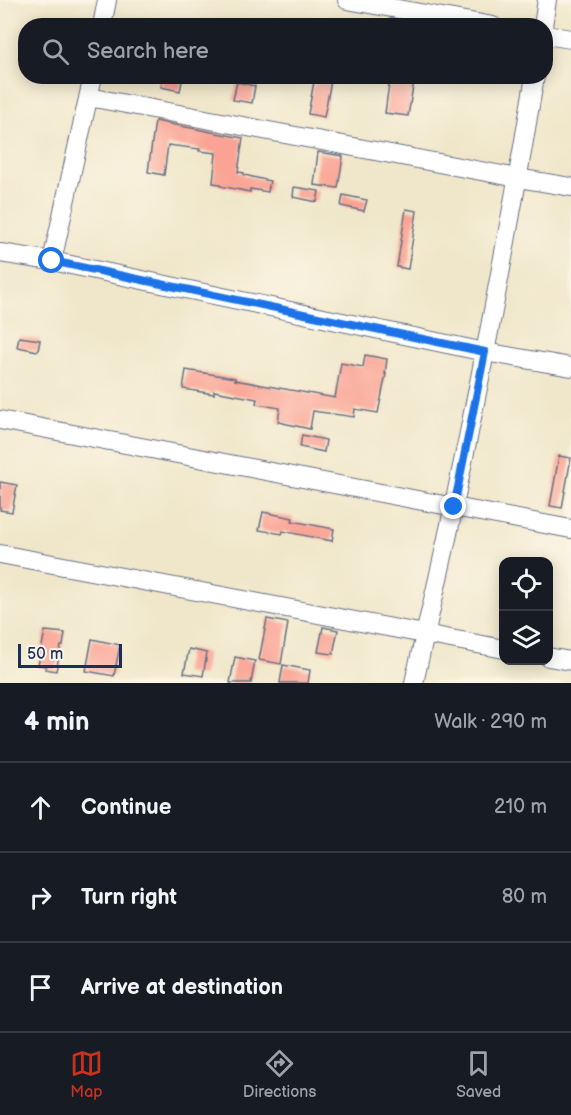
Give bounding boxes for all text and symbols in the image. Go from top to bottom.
search box [18,18,553,84]
icon: search [39,35,72,68]
text: Search here [87,38,209,65]
route start [38,247,64,273]
route end [440,493,466,519]
map controls [499,557,553,665]
button: locate [499,557,553,611]
button: layers [499,611,553,665]
scale bar [18,641,122,668]
text: 50 m [27,645,63,664]
text: 4 min [24,707,89,738]
text: Walk · 290 m [434,710,547,734]
icon: ahead [24,791,57,824]
text: Continue [81,794,171,821]
text: 210 m [494,795,547,819]
icon: right [24,881,57,914]
text: Turn right [81,884,177,911]
text: 80 m [502,885,547,909]
icon: arrive [24,971,57,1004]
text: Arrive at destination [81,974,283,1001]
tab: Map [70,1047,103,1102]
tab: Directions [243,1047,316,1102]
tab: Saved [456,1047,501,1102]

